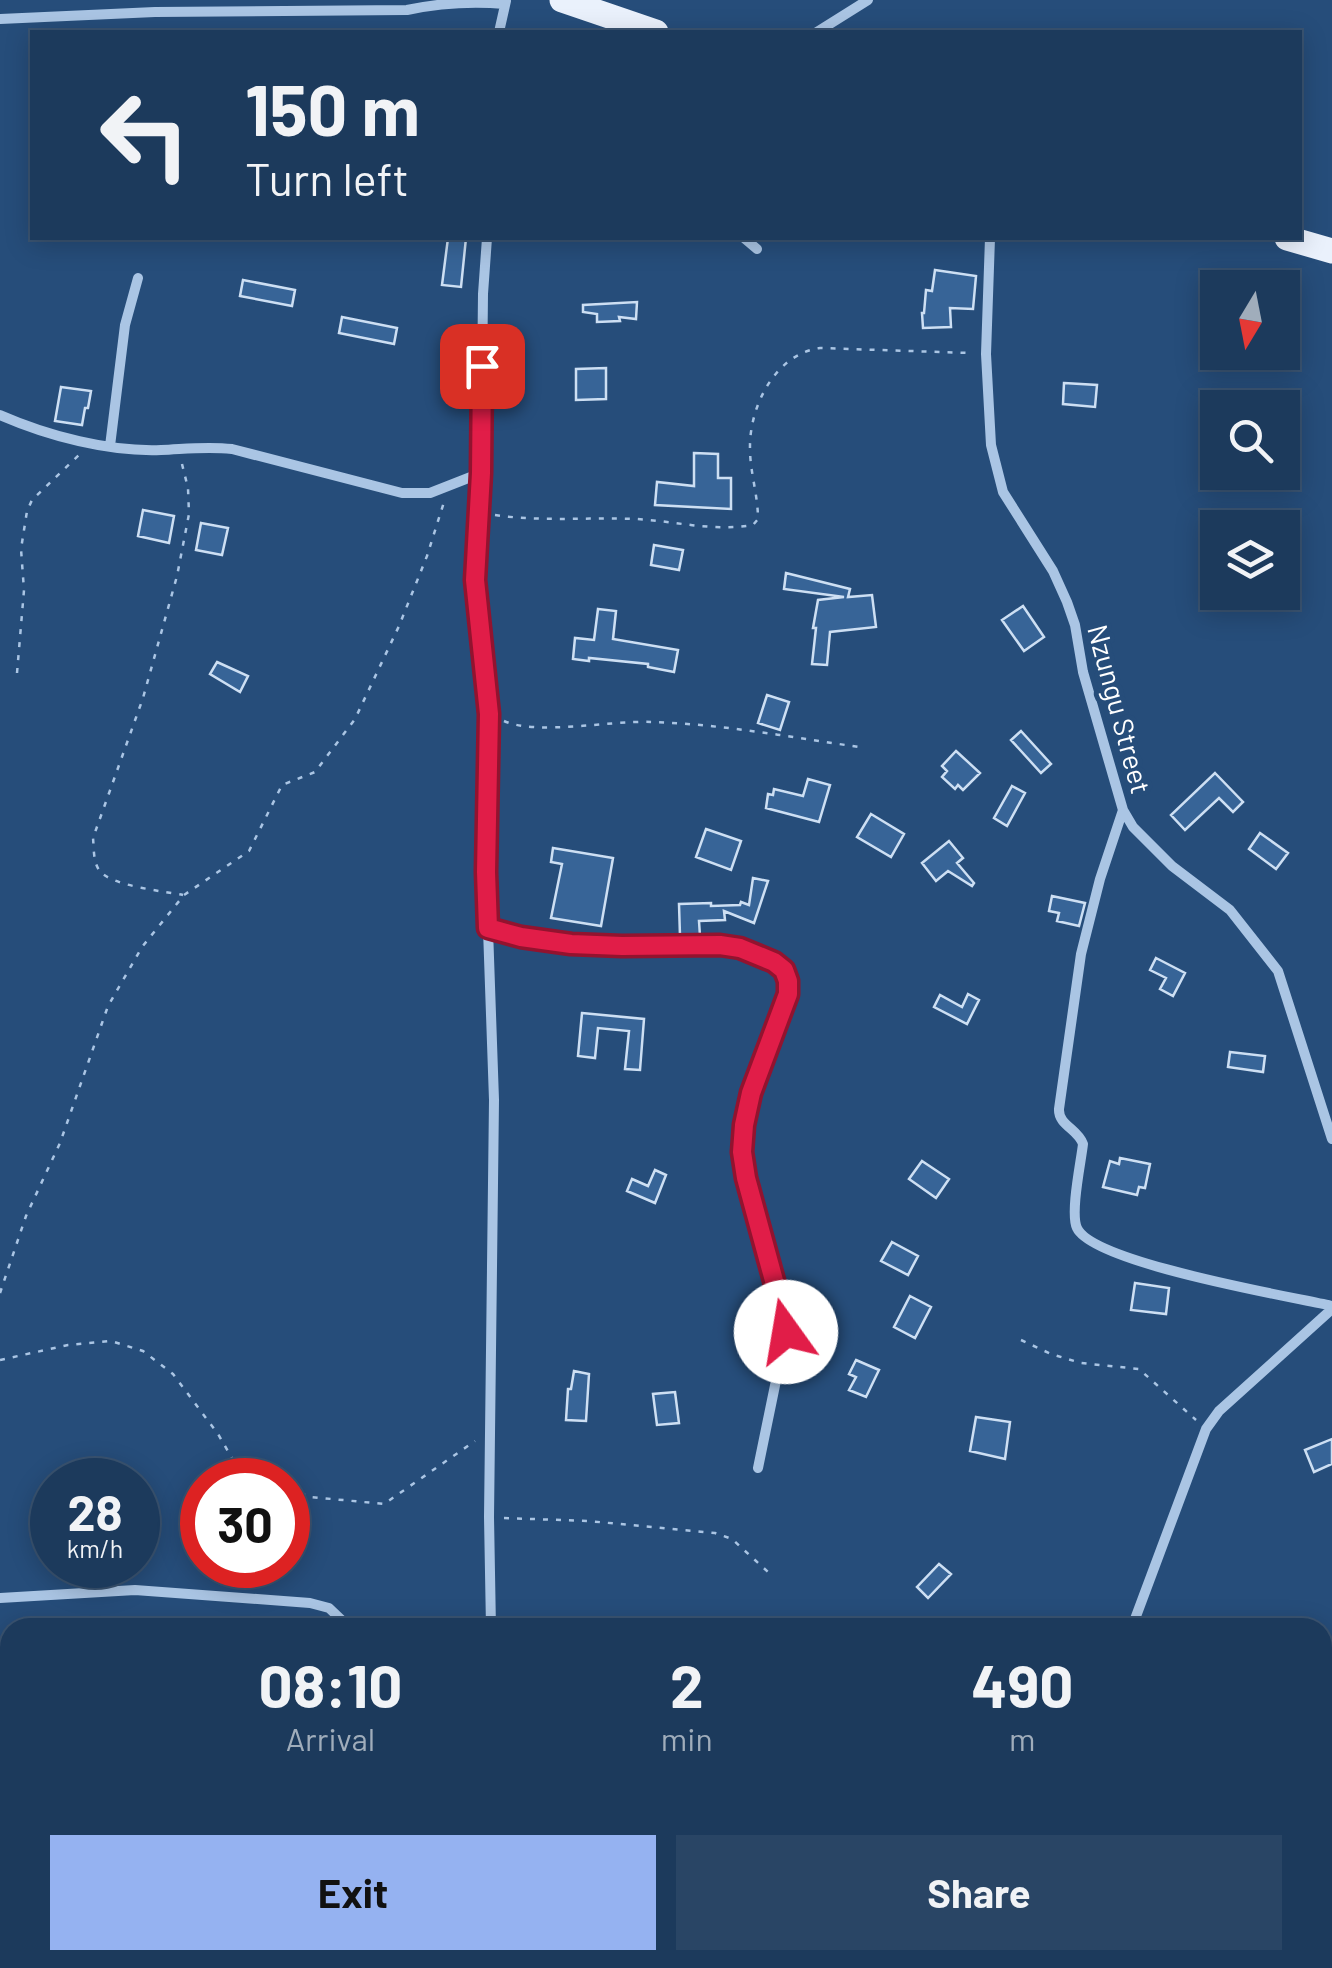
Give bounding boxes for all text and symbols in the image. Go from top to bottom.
text: 150 m [245,66,420,150]
icon: left [80,70,210,200]
text: Turn left [245,151,409,205]
north arrow [1200,270,1300,370]
map controls [1200,270,1300,610]
pin [440,324,525,409]
icon: arrive [455,339,510,394]
button: search [1200,390,1300,490]
button: layers [1200,510,1300,610]
street label: Nzungu Street [1081,621,1159,797]
position arrow [734,1280,838,1384]
speed limit sign: 30 [180,1458,310,1588]
text: 28 [67,1481,123,1541]
text: km/h [67,1533,123,1563]
text: 08:10 [258,1648,402,1720]
text: 2 [670,1648,704,1720]
text: 490 [971,1648,1074,1720]
text: Arrival [286,1719,375,1757]
text: min [661,1719,713,1757]
text: m [1009,1719,1036,1757]
button: Exit [50,1835,656,1950]
button: Share [676,1835,1282,1950]

